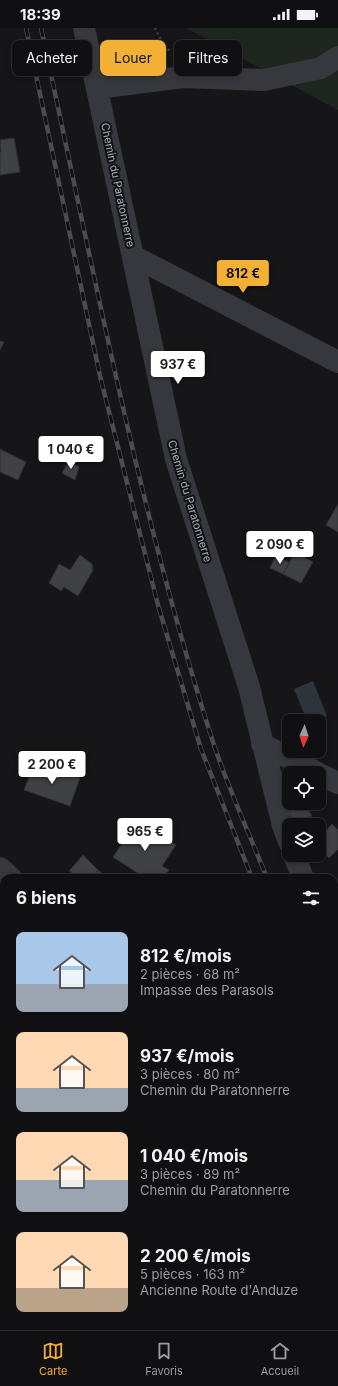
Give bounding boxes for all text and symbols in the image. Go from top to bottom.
text: 18:39 [20,5,61,24]
chip: Acheter [12,40,92,76]
chip: Louer [100,40,166,76]
chip: Filtres [174,40,242,76]
street label: Chemin du Paratonnerre [98,121,138,249]
pin: 812 € [215,260,271,294]
text: 812 € [226,265,260,281]
pin: 937 € [150,351,206,385]
text: 937 € [160,356,196,372]
pin: 1 040 € [34,436,108,470]
street label: Chemin du Paratonnerre [165,438,215,564]
text: 1 040 € [48,441,95,457]
pin: 2 090 € [243,531,317,565]
text: 2 090 € [255,536,305,552]
north arrow [282,714,326,758]
map controls [282,714,326,862]
pin: 2 200 € [15,751,89,785]
text: 2 200 € [28,756,76,772]
button: locate [282,766,326,810]
pin: 965 € [117,818,173,852]
button: layers [282,818,326,862]
text: 965 € [126,823,164,839]
icon: filters [300,887,322,909]
text: 6 biens [16,888,77,908]
text: 812 €/mois [140,946,231,966]
icon: home [48,948,96,996]
text: 2 pièces · 68 m² [140,966,240,982]
text: Impasse des Parasols [140,982,274,998]
text: 937 €/mois [140,1046,234,1066]
icon: home [48,1048,96,1096]
text: 3 pièces · 80 m² [140,1066,240,1082]
text: Chemin du Paratonnerre [140,1082,290,1098]
text: 1 040 €/mois [140,1146,248,1166]
icon: home [48,1148,96,1196]
text: 3 pièces · 89 m² [140,1166,240,1182]
text: Chemin du Paratonnerre [140,1182,290,1198]
text: 2 200 €/mois [140,1246,251,1266]
icon: home [48,1248,96,1296]
text: 5 pièces · 163 m² [140,1266,245,1282]
text: Ancienne Route d'Anduze [140,1282,298,1298]
tab: Carte [39,1340,67,1378]
tab: Favoris [145,1340,183,1378]
tab: Accueil [261,1340,299,1378]

